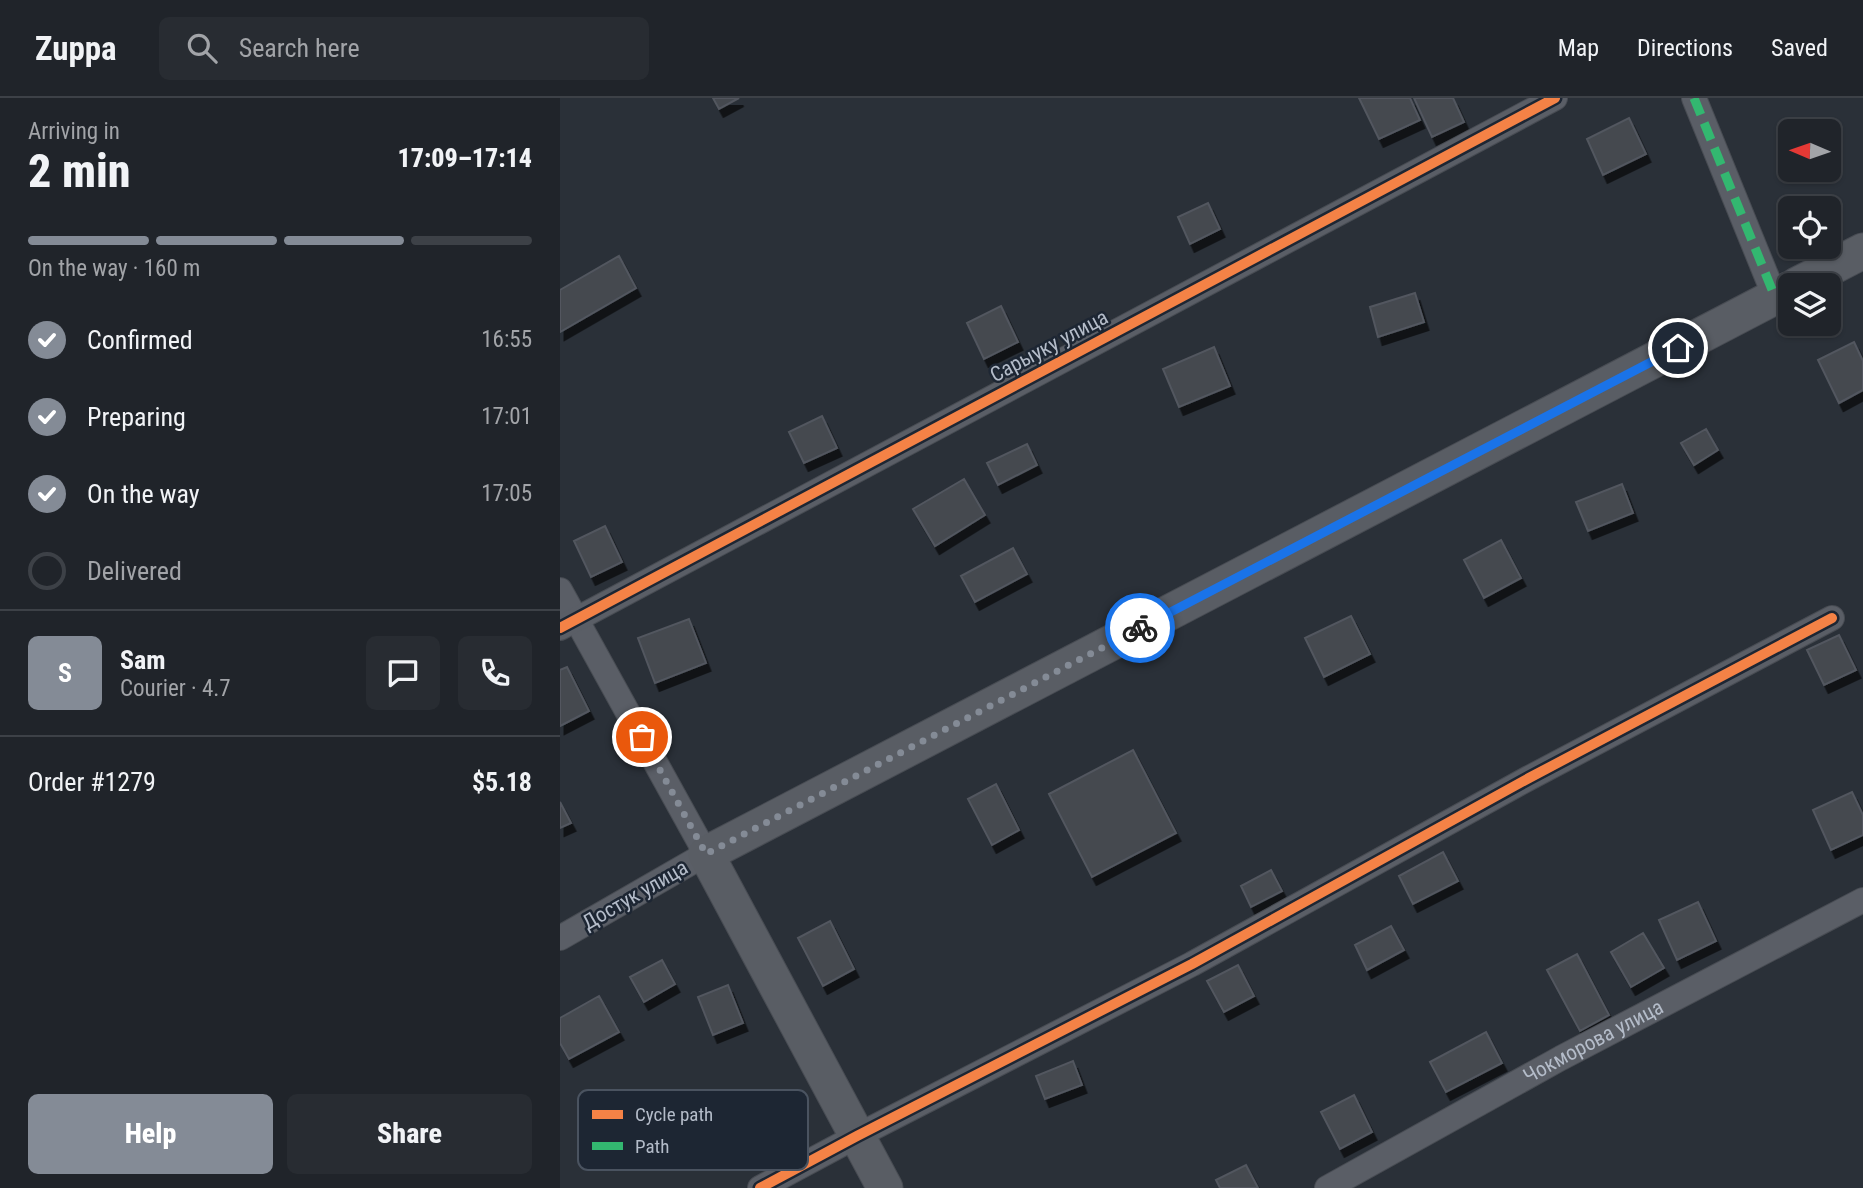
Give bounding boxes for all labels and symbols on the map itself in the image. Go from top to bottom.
north arrow [1778,119,1841,182]
street label: Сарыуку улица [986,305,1112,387]
pin [1648,318,1708,378]
courier [1105,593,1175,663]
pin [612,707,672,767]
street label: Достук улица [578,855,692,935]
street label: Чокморова улица [1519,995,1667,1088]
legend [578,1090,808,1170]
text: Cycle path [635,1103,713,1126]
text: Path [635,1135,669,1158]

